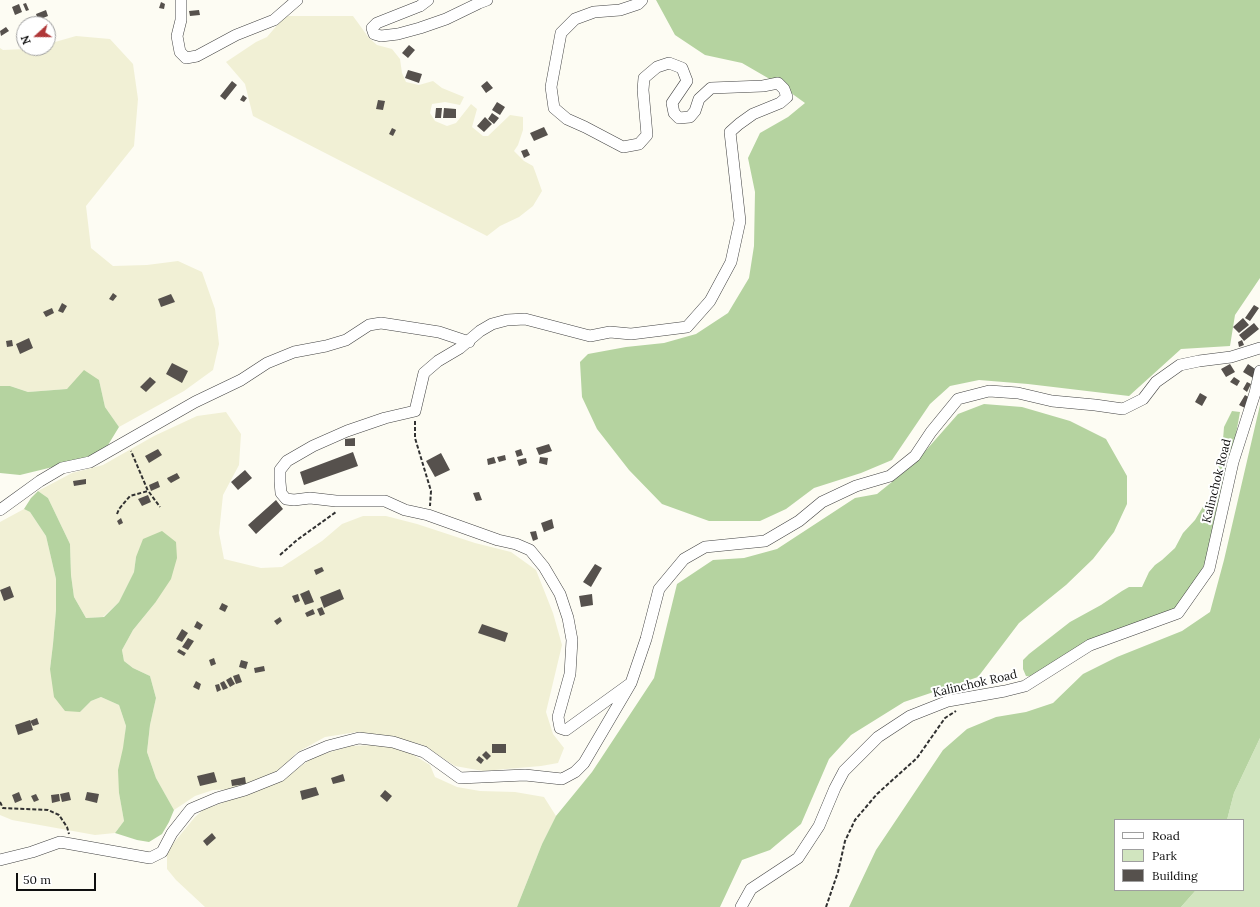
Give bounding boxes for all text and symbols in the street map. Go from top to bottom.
north arrow [16,16,56,56]
text: N [18,33,34,46]
street label: Kalinchok Road [1200,437,1234,525]
street label: Kalinchok Road [931,667,1019,701]
legend [1114,819,1244,891]
text: Road [1152,828,1180,843]
text: Park [1152,848,1177,863]
scale bar [18,865,98,891]
text: Building [1152,868,1198,883]
text: 50 m [23,872,51,887]

